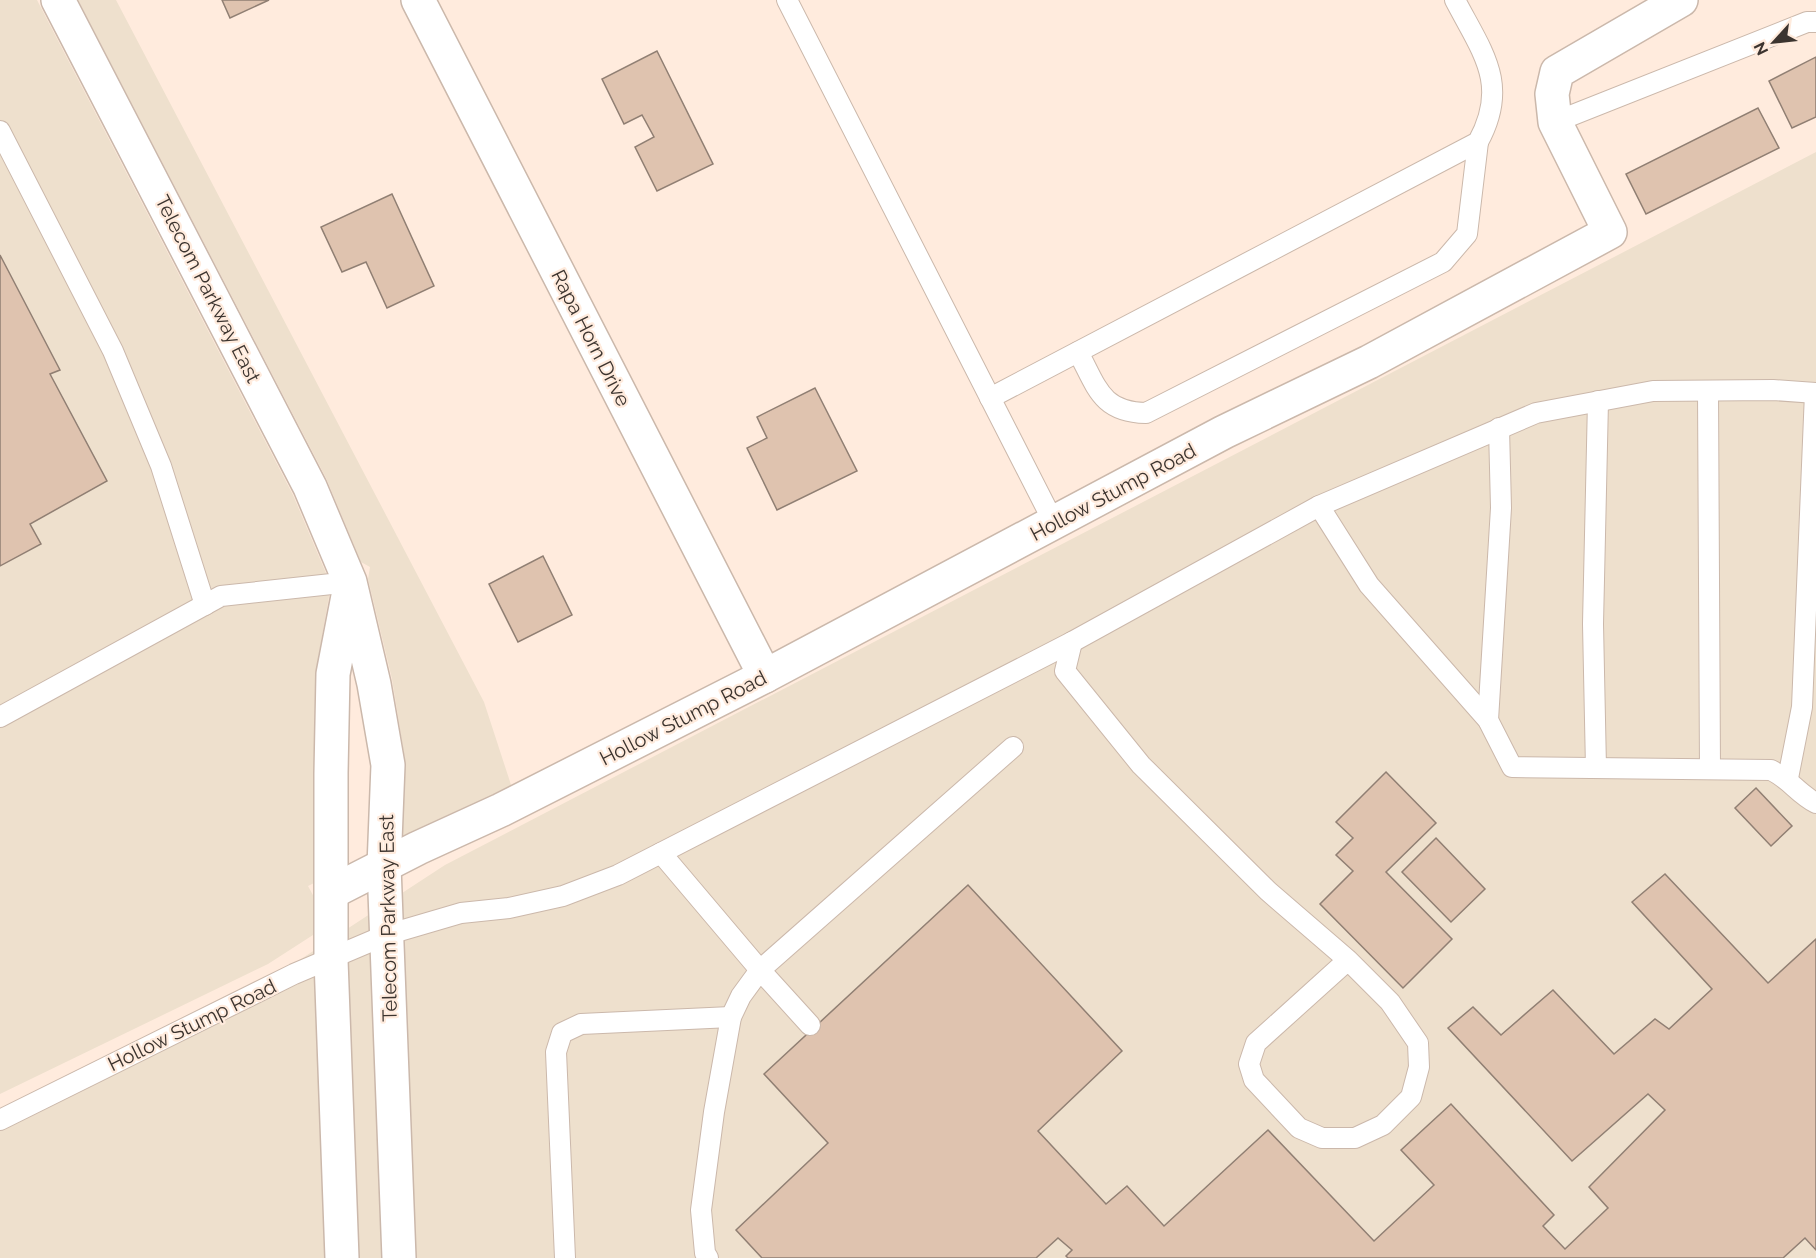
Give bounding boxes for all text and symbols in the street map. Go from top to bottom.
north arrow [1744,12,1804,72]
text: N [1750,39,1772,58]
street label: Telecom Parkway East [150,191,266,387]
street label: Rapa Horn Drive [546,266,636,411]
street label: Hollow Stump Road [1026,438,1200,546]
street label: Hollow Stump Road [596,666,770,770]
street label: Telecom Parkway East [374,814,402,1022]
street label: Hollow Stump Road [104,974,280,1076]

